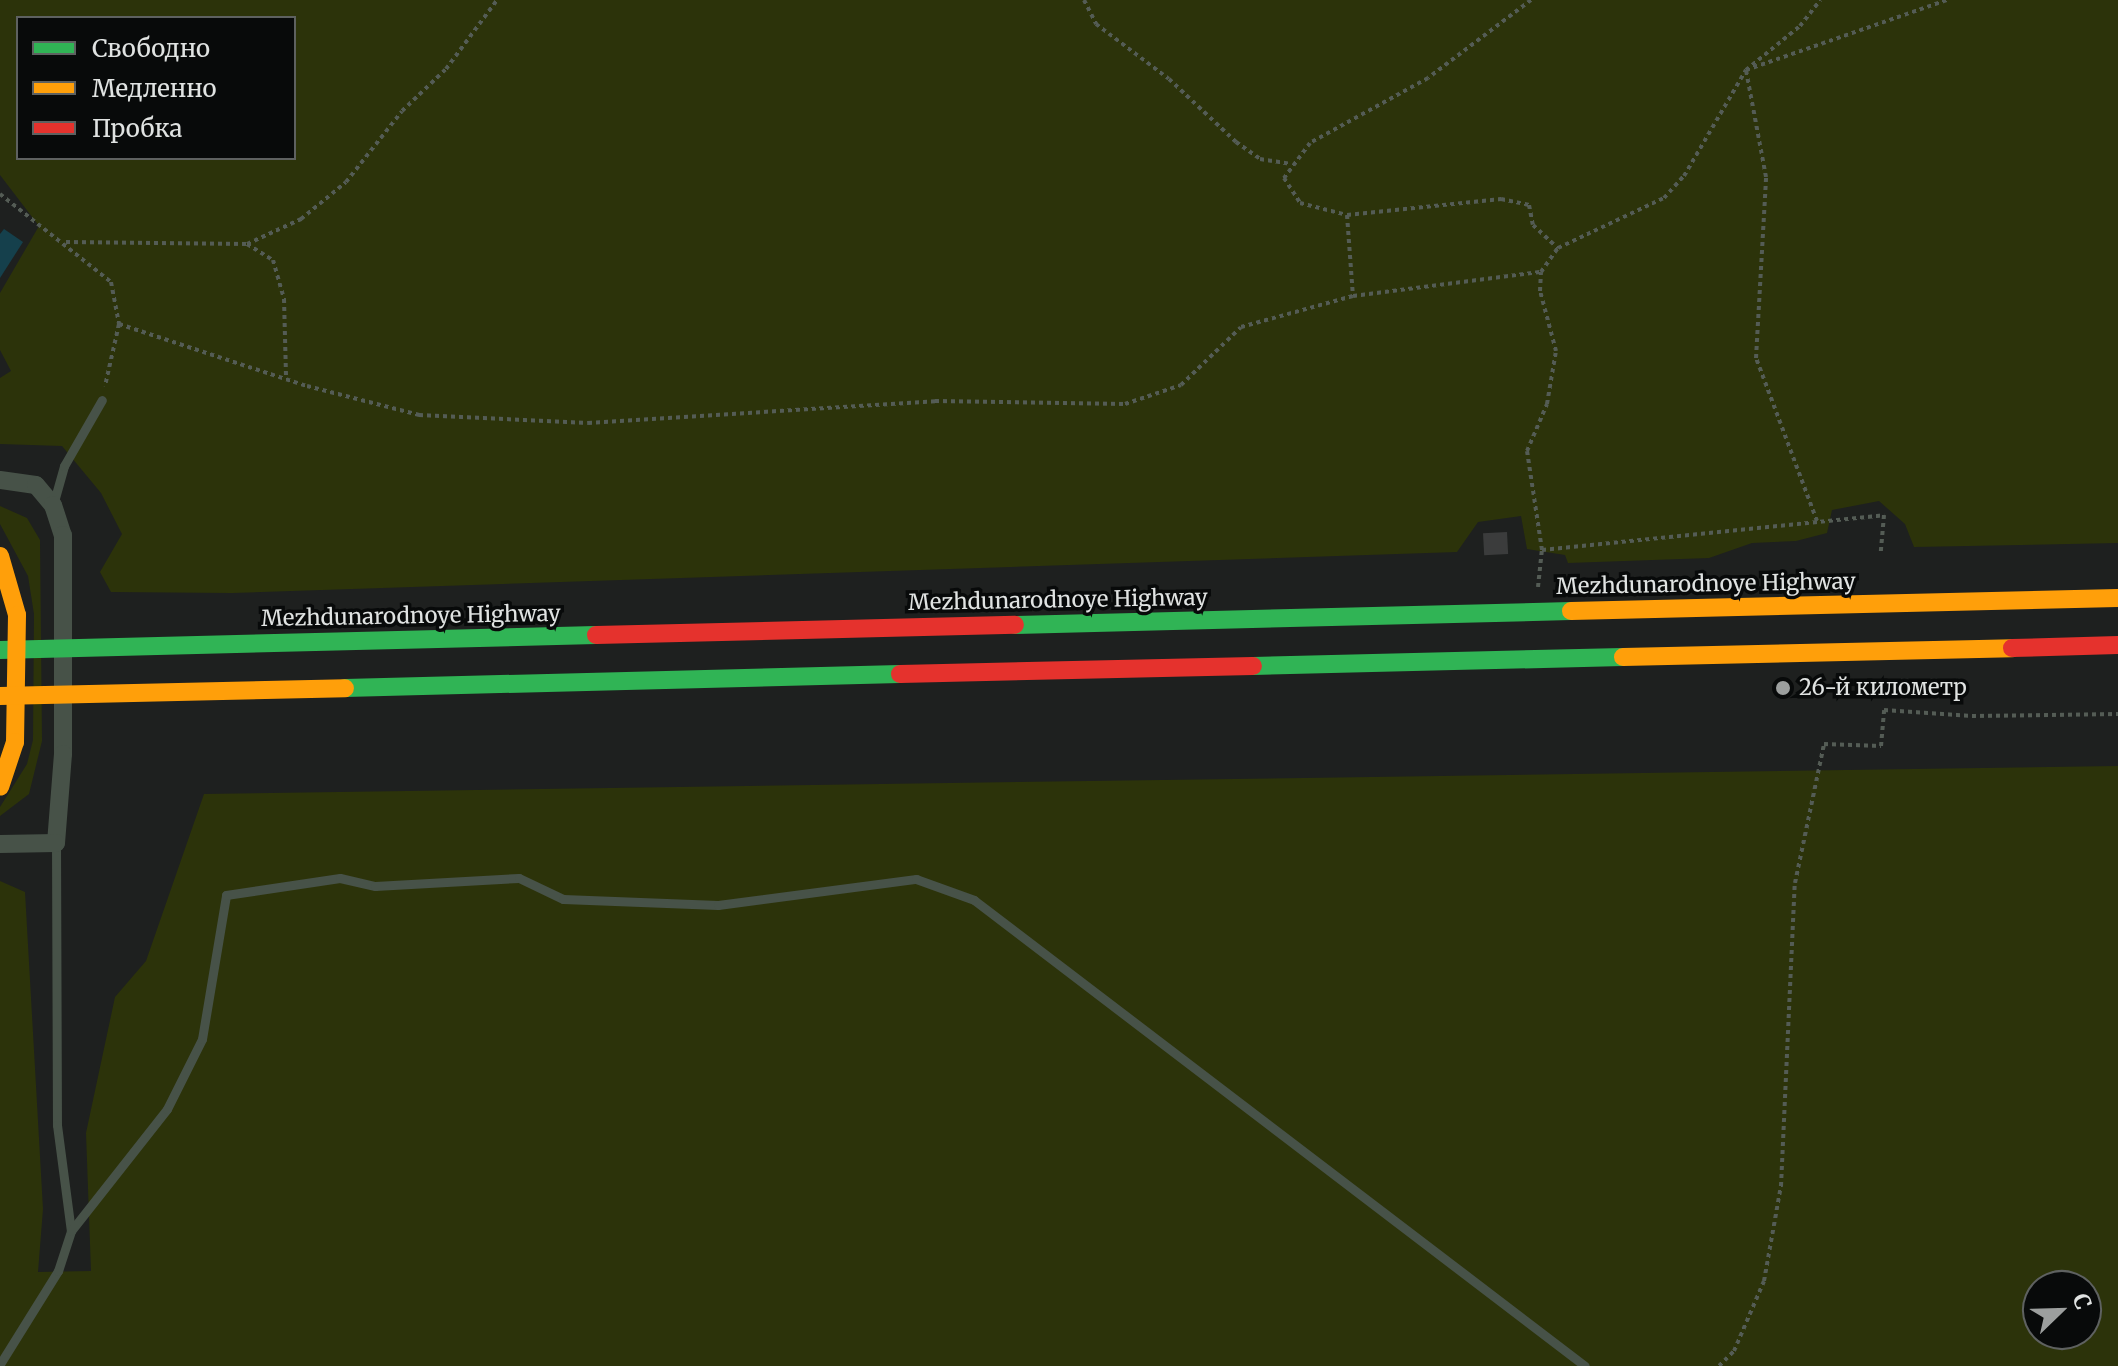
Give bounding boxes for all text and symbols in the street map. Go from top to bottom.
legend [16,16,296,160]
text: Свободно [92,33,210,64]
text: Медленно [92,73,216,104]
text: Пробка [92,113,182,144]
street label: Mezhdunarodnoye Highway [1556,568,1856,600]
street label: Mezhdunarodnoye Highway [908,584,1208,616]
street label: Mezhdunarodnoye Highway [261,600,561,632]
place label: 26-й километр [1799,675,1967,701]
marker: 26-й километр [1774,679,1792,697]
north arrow [2022,1270,2102,1350]
text: С [2067,1289,2098,1314]

